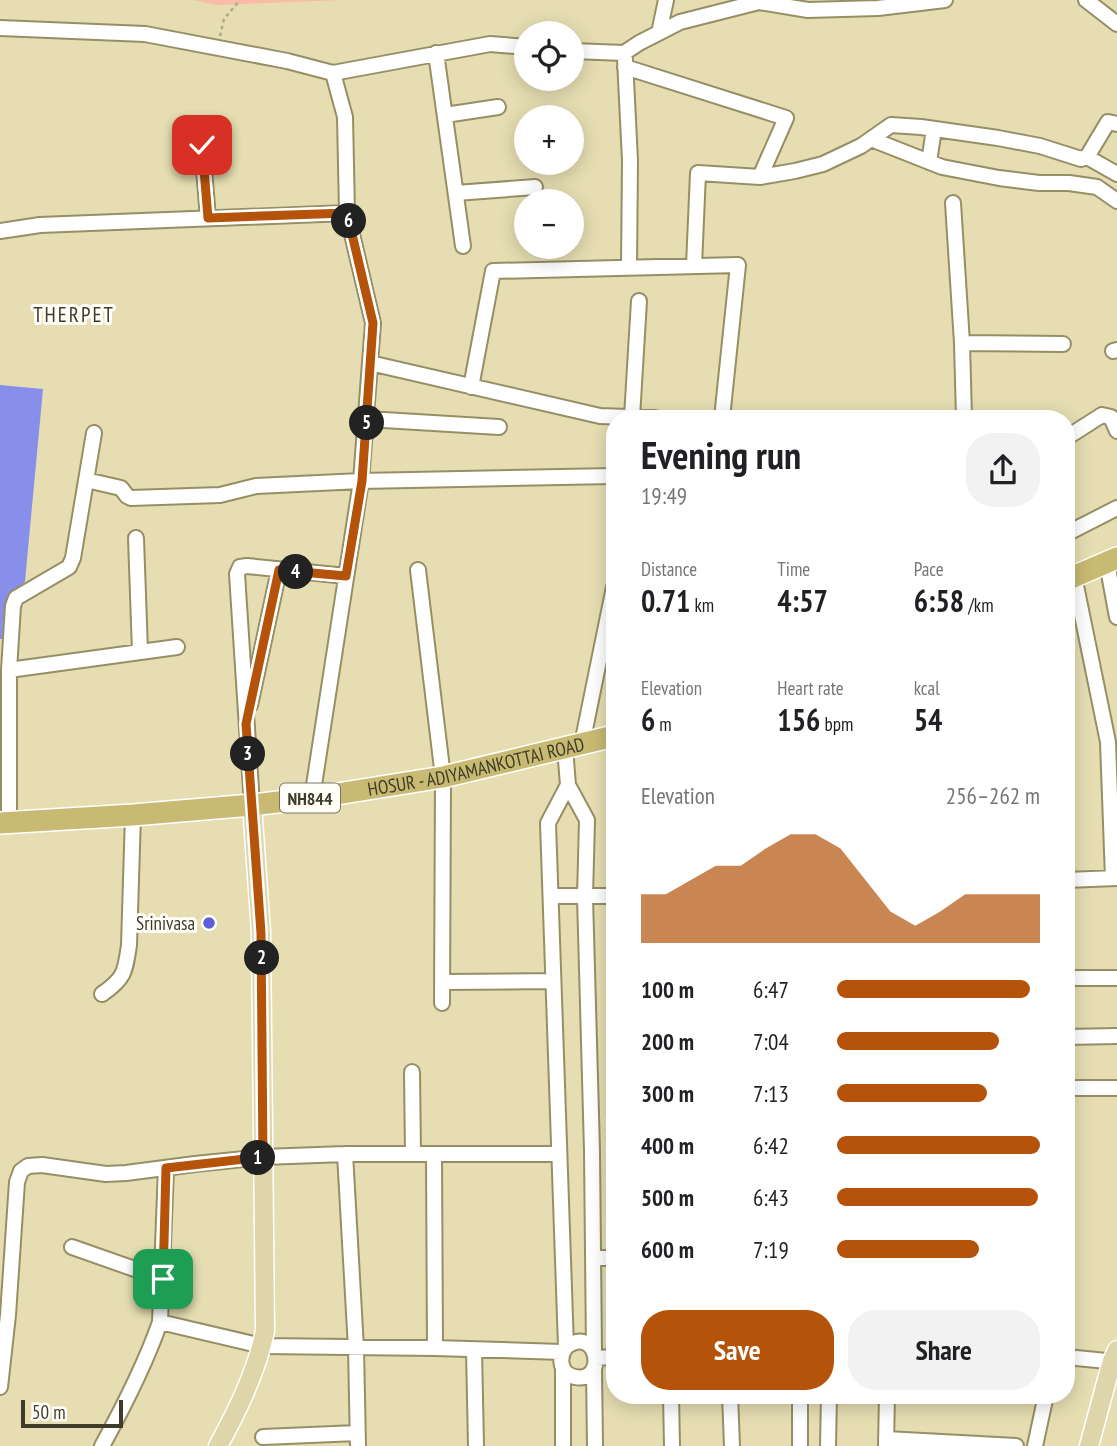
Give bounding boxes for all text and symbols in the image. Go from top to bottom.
map controls [514,21,584,259]
button: locate [514,21,584,91]
button: + [514,105,584,175]
pin [172,115,232,175]
icon: check [183,126,221,164]
button: − [514,189,584,259]
pin: 6 [332,204,366,238]
text: 6 [344,208,353,232]
district label: THERPET [33,301,115,328]
pin: 5 [350,406,384,440]
text: 5 [362,410,371,434]
text: Evening run [641,430,801,479]
button: share [966,433,1040,507]
text: 19:49 [641,481,687,510]
pin: 4 [278,554,314,590]
text: Distance [641,557,697,581]
text: Time [777,557,810,581]
text: Pace [914,557,944,581]
text: 4 [291,559,300,583]
text: 0.71 [641,581,690,620]
text: 4:57 [777,581,828,620]
text: 6:58 [914,581,964,620]
text: km [690,593,714,617]
text: /km [964,593,994,617]
text: Elevation [641,676,702,700]
text: Heart rate [777,676,844,700]
text: kcal [914,676,940,700]
text: 6 [641,700,655,739]
text: 156 [777,700,820,739]
text: 54 [914,700,942,739]
text: m [655,712,672,736]
text: bpm [820,712,853,736]
street label: HOSUR - ADIYAMANKOTTAI ROAD [366,732,587,801]
pin: 3 [230,736,266,772]
text: 3 [243,741,252,765]
text: Elevation [641,781,715,810]
text: 256–262 m [946,781,1040,810]
road number: NH844 [280,784,340,812]
place label: Srinivasa [136,911,195,935]
marker: Srinivasa [201,915,217,931]
pin: 2 [244,940,280,976]
text: 2 [257,945,266,969]
text: 100 m [641,975,694,1004]
text: 6:47 [753,975,789,1004]
text: 200 m [641,1027,694,1056]
text: 7:04 [753,1027,789,1056]
text: 300 m [641,1079,694,1108]
text: 7:13 [753,1079,789,1108]
text: 400 m [641,1131,694,1160]
text: 6:42 [753,1131,789,1160]
pin: 1 [240,1140,276,1176]
text: 1 [253,1145,262,1169]
text: 500 m [641,1183,694,1212]
text: 6:43 [753,1183,789,1212]
text: 600 m [641,1235,694,1264]
text: 7:19 [753,1235,789,1264]
pin [133,1249,193,1309]
icon: arrive [144,1260,182,1298]
button: Save [641,1310,834,1390]
button: Share [848,1310,1040,1390]
scale bar [21,1397,122,1429]
text: 50 m [32,1400,66,1424]

